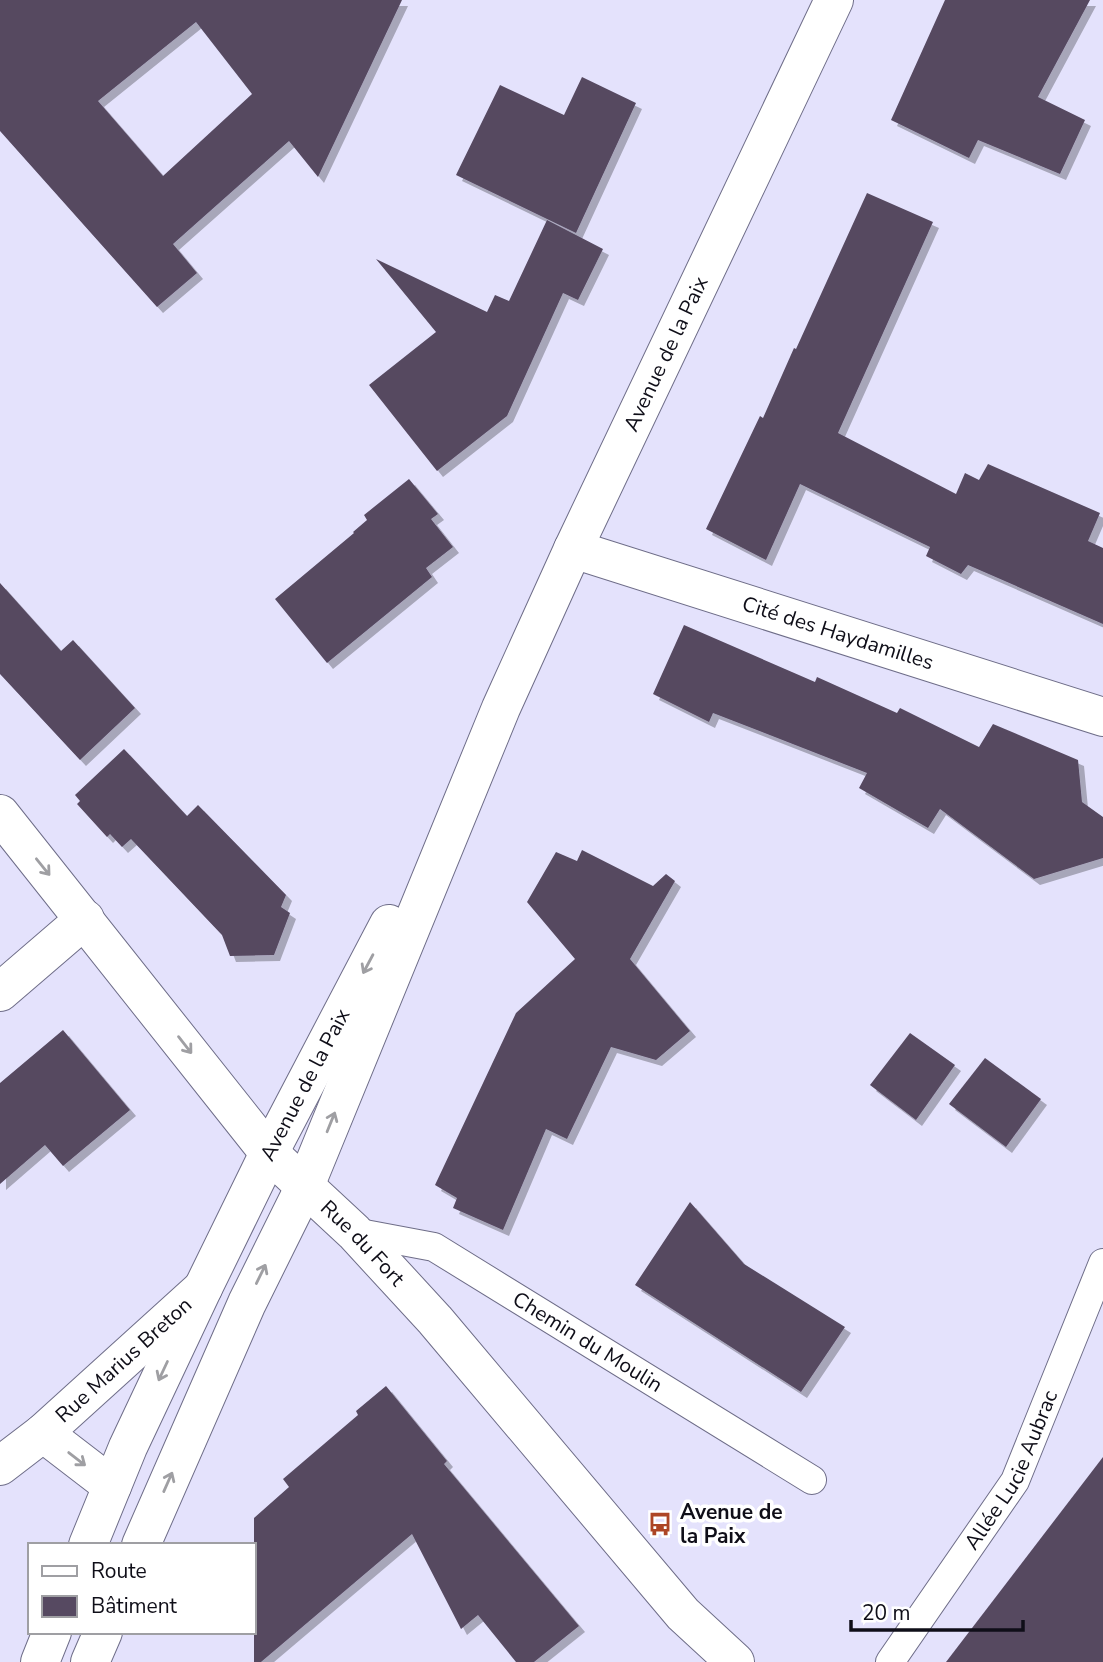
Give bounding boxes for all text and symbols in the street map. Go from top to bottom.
street label: Avenue de la Paix [617,272,715,436]
street label: Cité des Haydamilles [739,590,937,676]
one-way arrow [35,857,51,875]
one-way arrow [360,953,374,974]
street label: Avenue de la Paix [253,1004,356,1166]
one-way arrow [177,1035,192,1053]
one-way arrow [326,1112,339,1134]
street label: Rue du Fort [314,1194,411,1293]
one-way arrow [255,1264,269,1285]
street label: Chemin du Moulin [507,1285,668,1399]
street label: Rue Marius Breton [49,1291,198,1429]
one-way arrow [156,1360,170,1381]
street label: Allée Lucie Aubrac [958,1386,1064,1555]
one-way arrow [68,1452,86,1467]
one-way arrow [163,1472,176,1493]
place label: Avenue de la Paix [680,1498,783,1550]
bus stop icon: Avenue de la Paix [646,1510,674,1538]
legend [28,1543,256,1634]
text: Route [91,1557,147,1585]
scale bar [851,1588,1023,1632]
text: Bâtiment [91,1592,178,1620]
text: 20 m [862,1599,911,1627]

